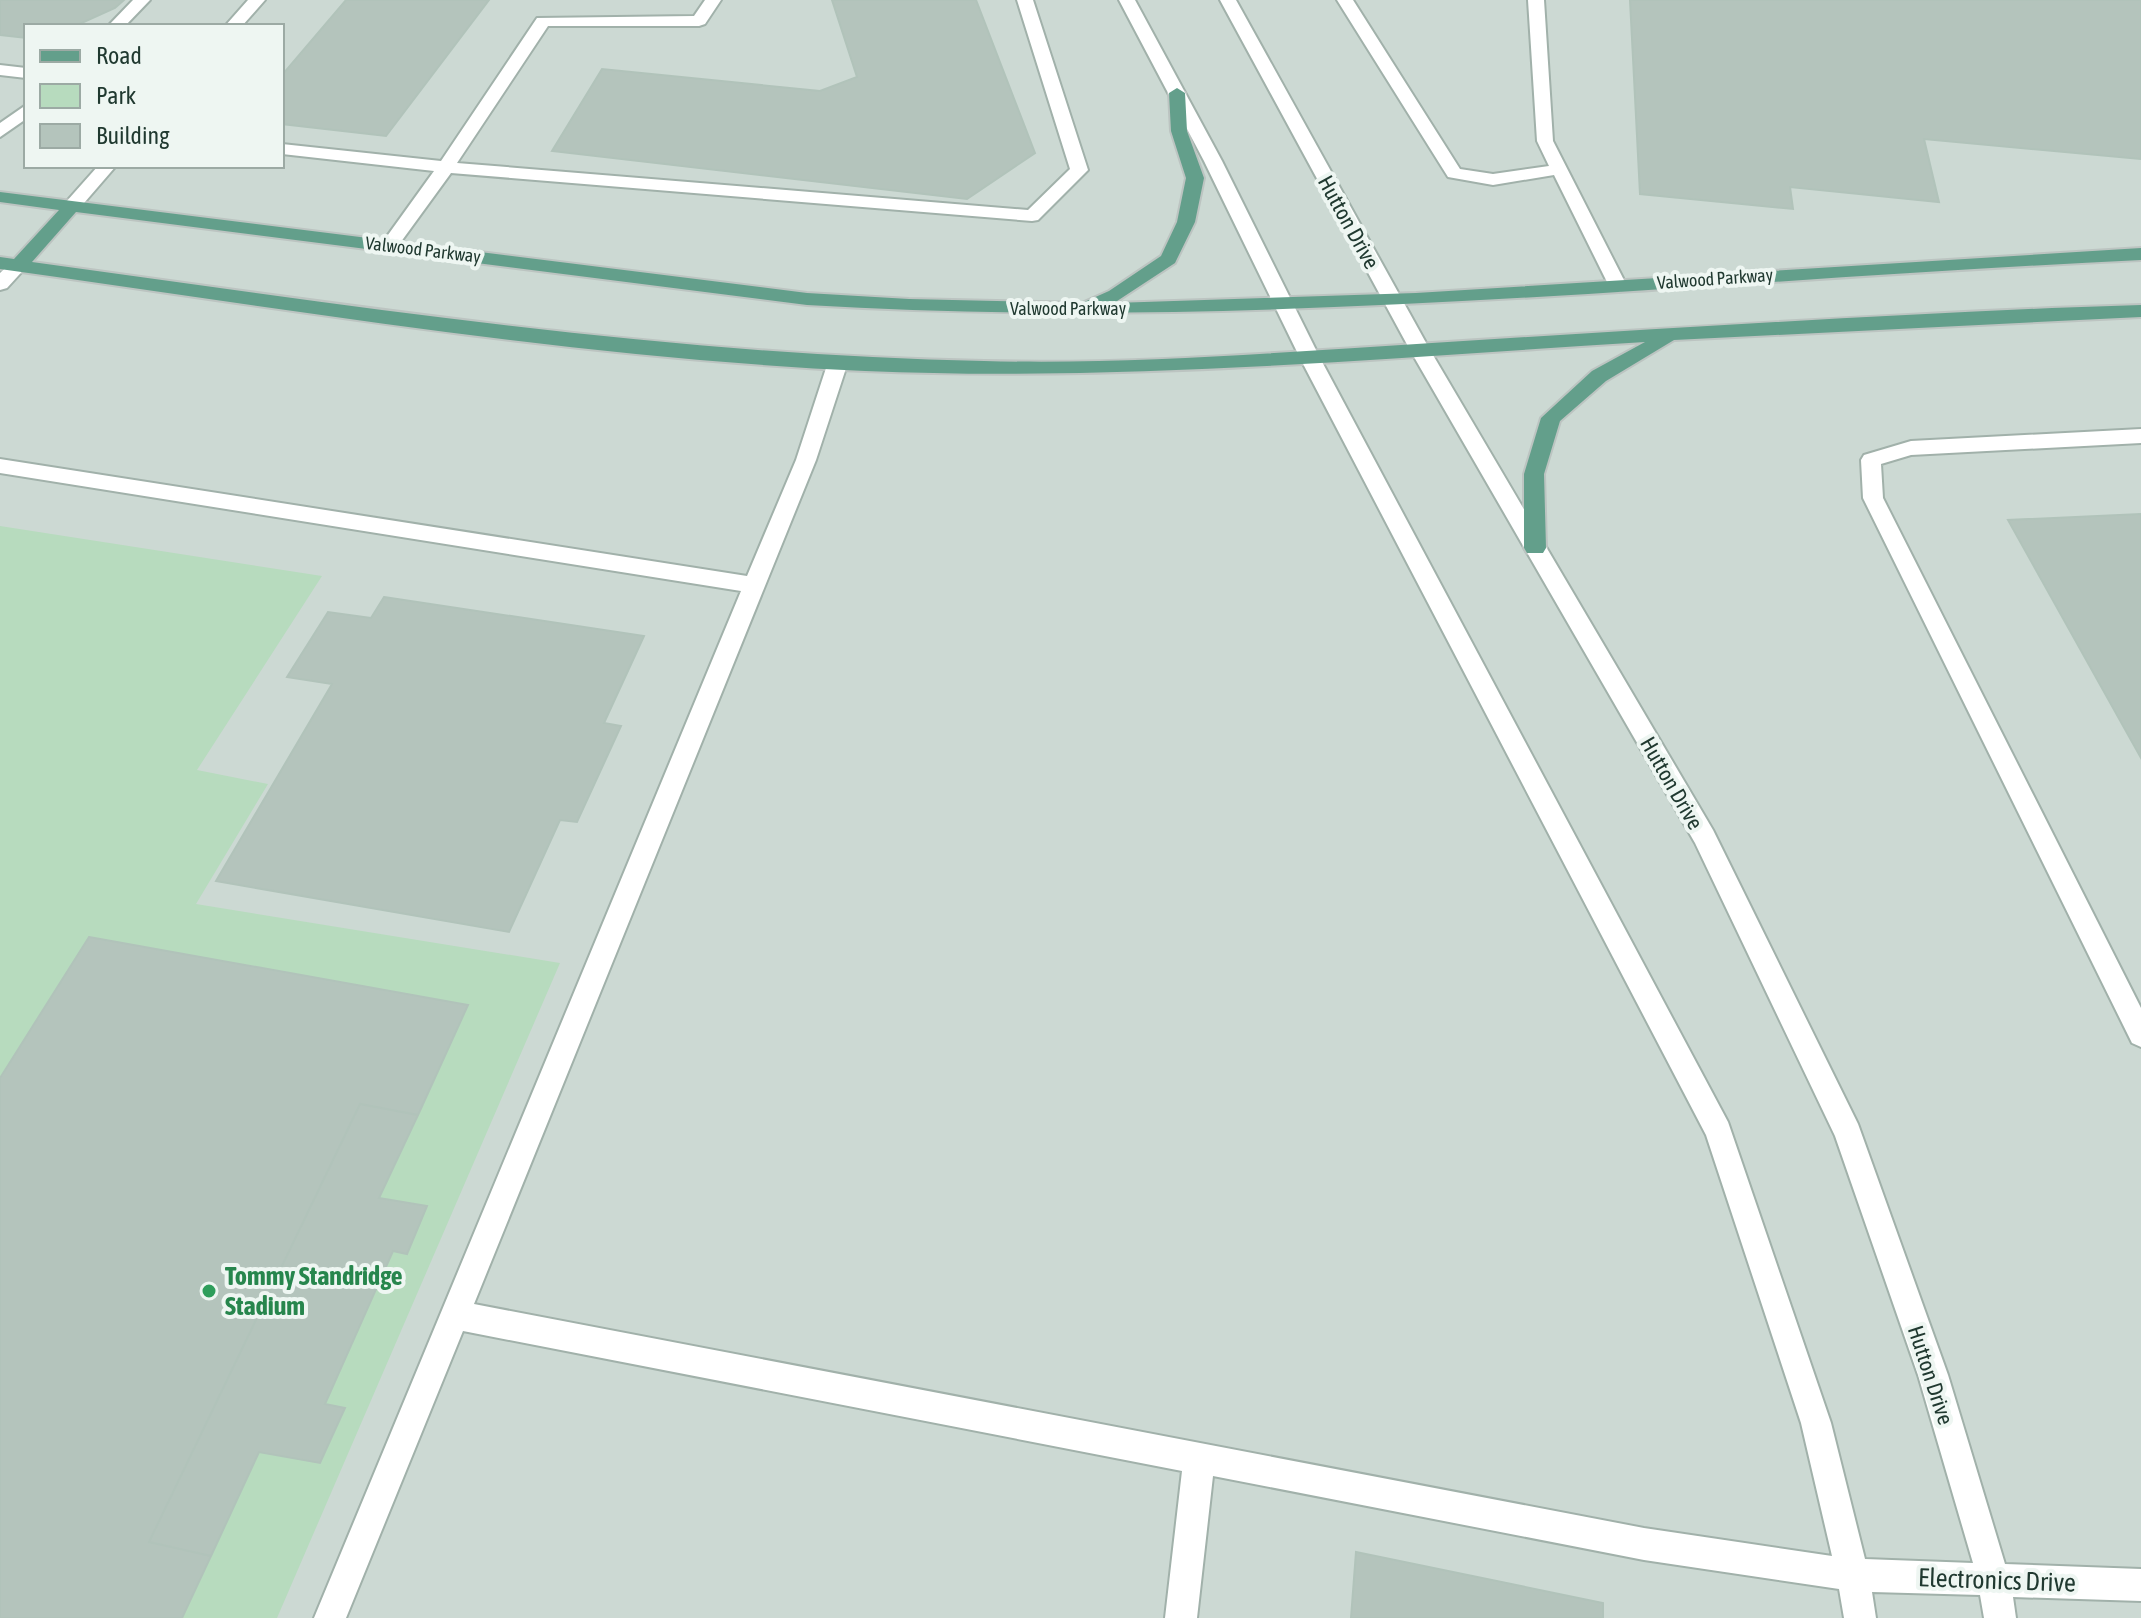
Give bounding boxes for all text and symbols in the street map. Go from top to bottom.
legend [24,24,284,168]
text: Road [96,42,142,69]
text: Park [96,82,137,109]
text: Building [96,122,170,149]
street label: Hutton Drive [1313,171,1385,273]
street label: Valwood Parkway [364,232,482,267]
street label: Valwood Parkway [1656,264,1774,293]
street label: Valwood Parkway [1010,298,1126,319]
street label: Hutton Drive [1635,732,1709,834]
place label: Tommy Standridge Stadium [225,1261,403,1321]
marker: Tommy Standridge Stadium [200,1282,218,1300]
street label: Hutton Drive [1903,1322,1959,1428]
street label: Electronics Drive [1918,1562,2076,1598]

